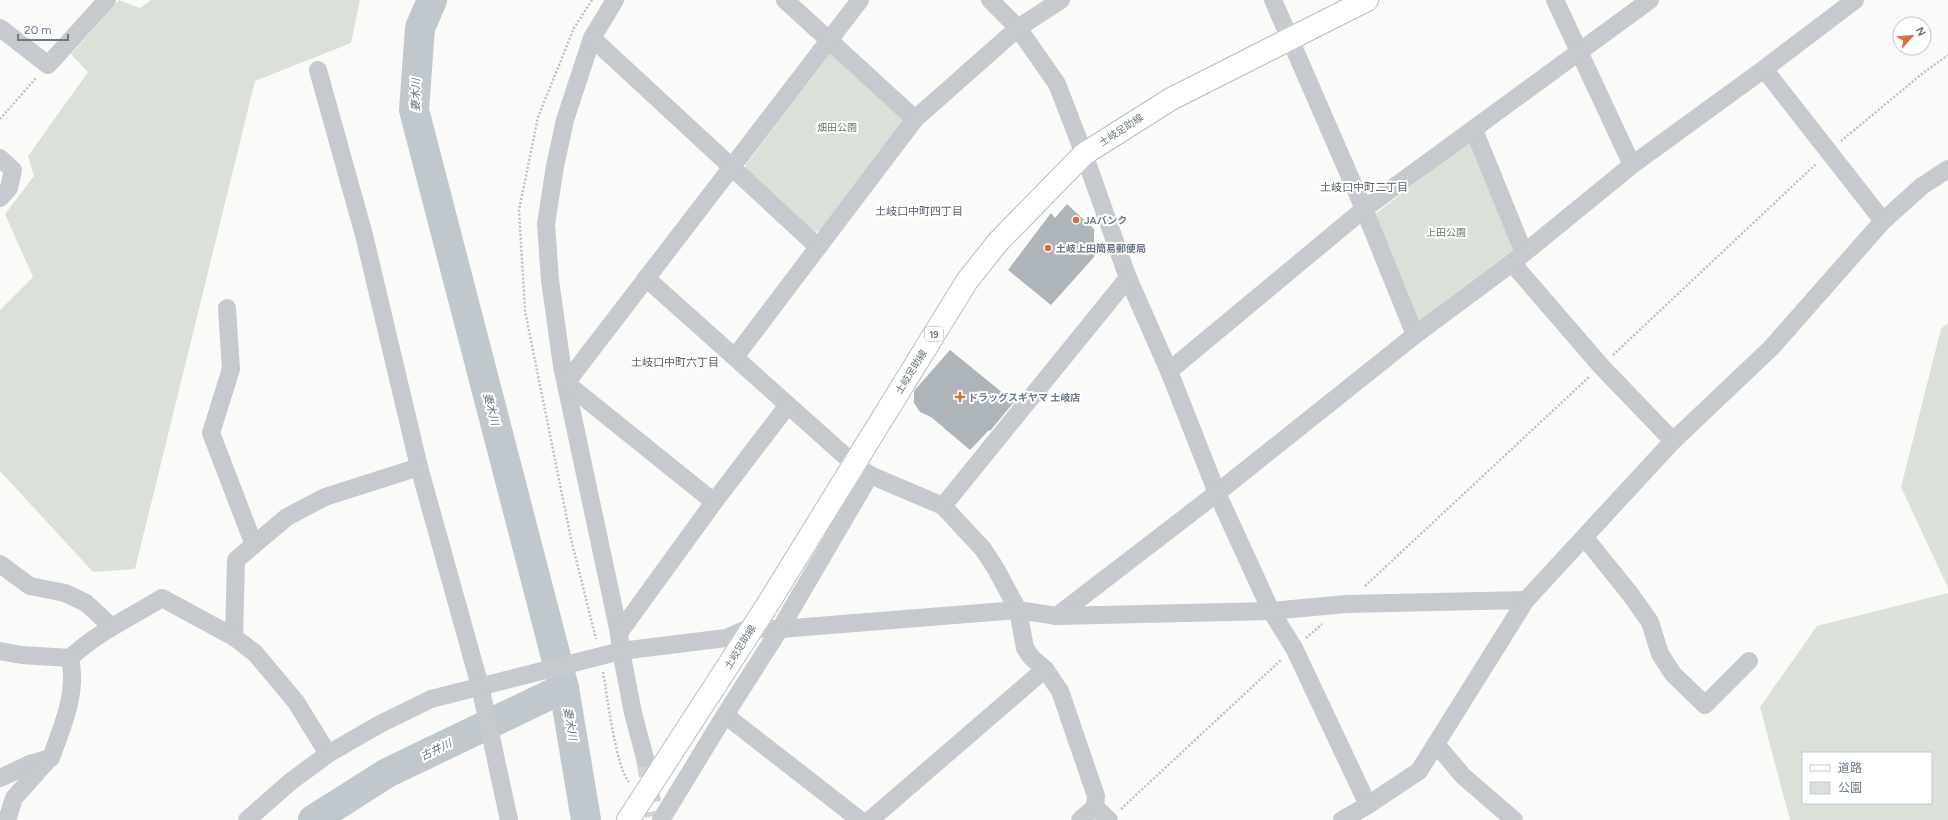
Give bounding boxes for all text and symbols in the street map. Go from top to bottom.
scale bar [18,16,68,42]
north arrow [1892,16,1932,56]
text: 20 m [24,23,52,37]
text: N [1913,25,1928,38]
water label: 妻木川 [409,77,423,112]
street label: 土岐足助線 [1096,111,1146,149]
park label: 畑田公園 [817,121,857,134]
district label: 土岐口中町二丁目 [1320,181,1408,194]
district label: 土岐口中町四丁目 [875,205,963,218]
place label: JAバンク [1084,214,1127,227]
marker: JAバンク [1071,215,1081,225]
park label: 上田公園 [1426,226,1466,239]
place label: 土岐上田簡易郵便局 [1056,242,1146,255]
marker: 土岐上田簡易郵便局 [1043,243,1053,253]
road number: 19 [925,327,943,341]
street label: 土岐足助線 [892,347,930,397]
district label: 土岐口中町六丁目 [631,356,719,369]
water label: 妻木川 [480,391,502,428]
place label: ドラッグスギヤマ 土岐店 [968,391,1080,404]
marker: ドラッグスギヤマ 土岐店 [955,392,965,402]
street label: 土岐足助線 [721,622,759,672]
water label: 妻木川 [561,707,579,742]
water label: 古井川 [418,736,455,763]
legend [1802,752,1932,804]
text: 道路 [1838,761,1862,775]
text: 公園 [1838,781,1862,795]

